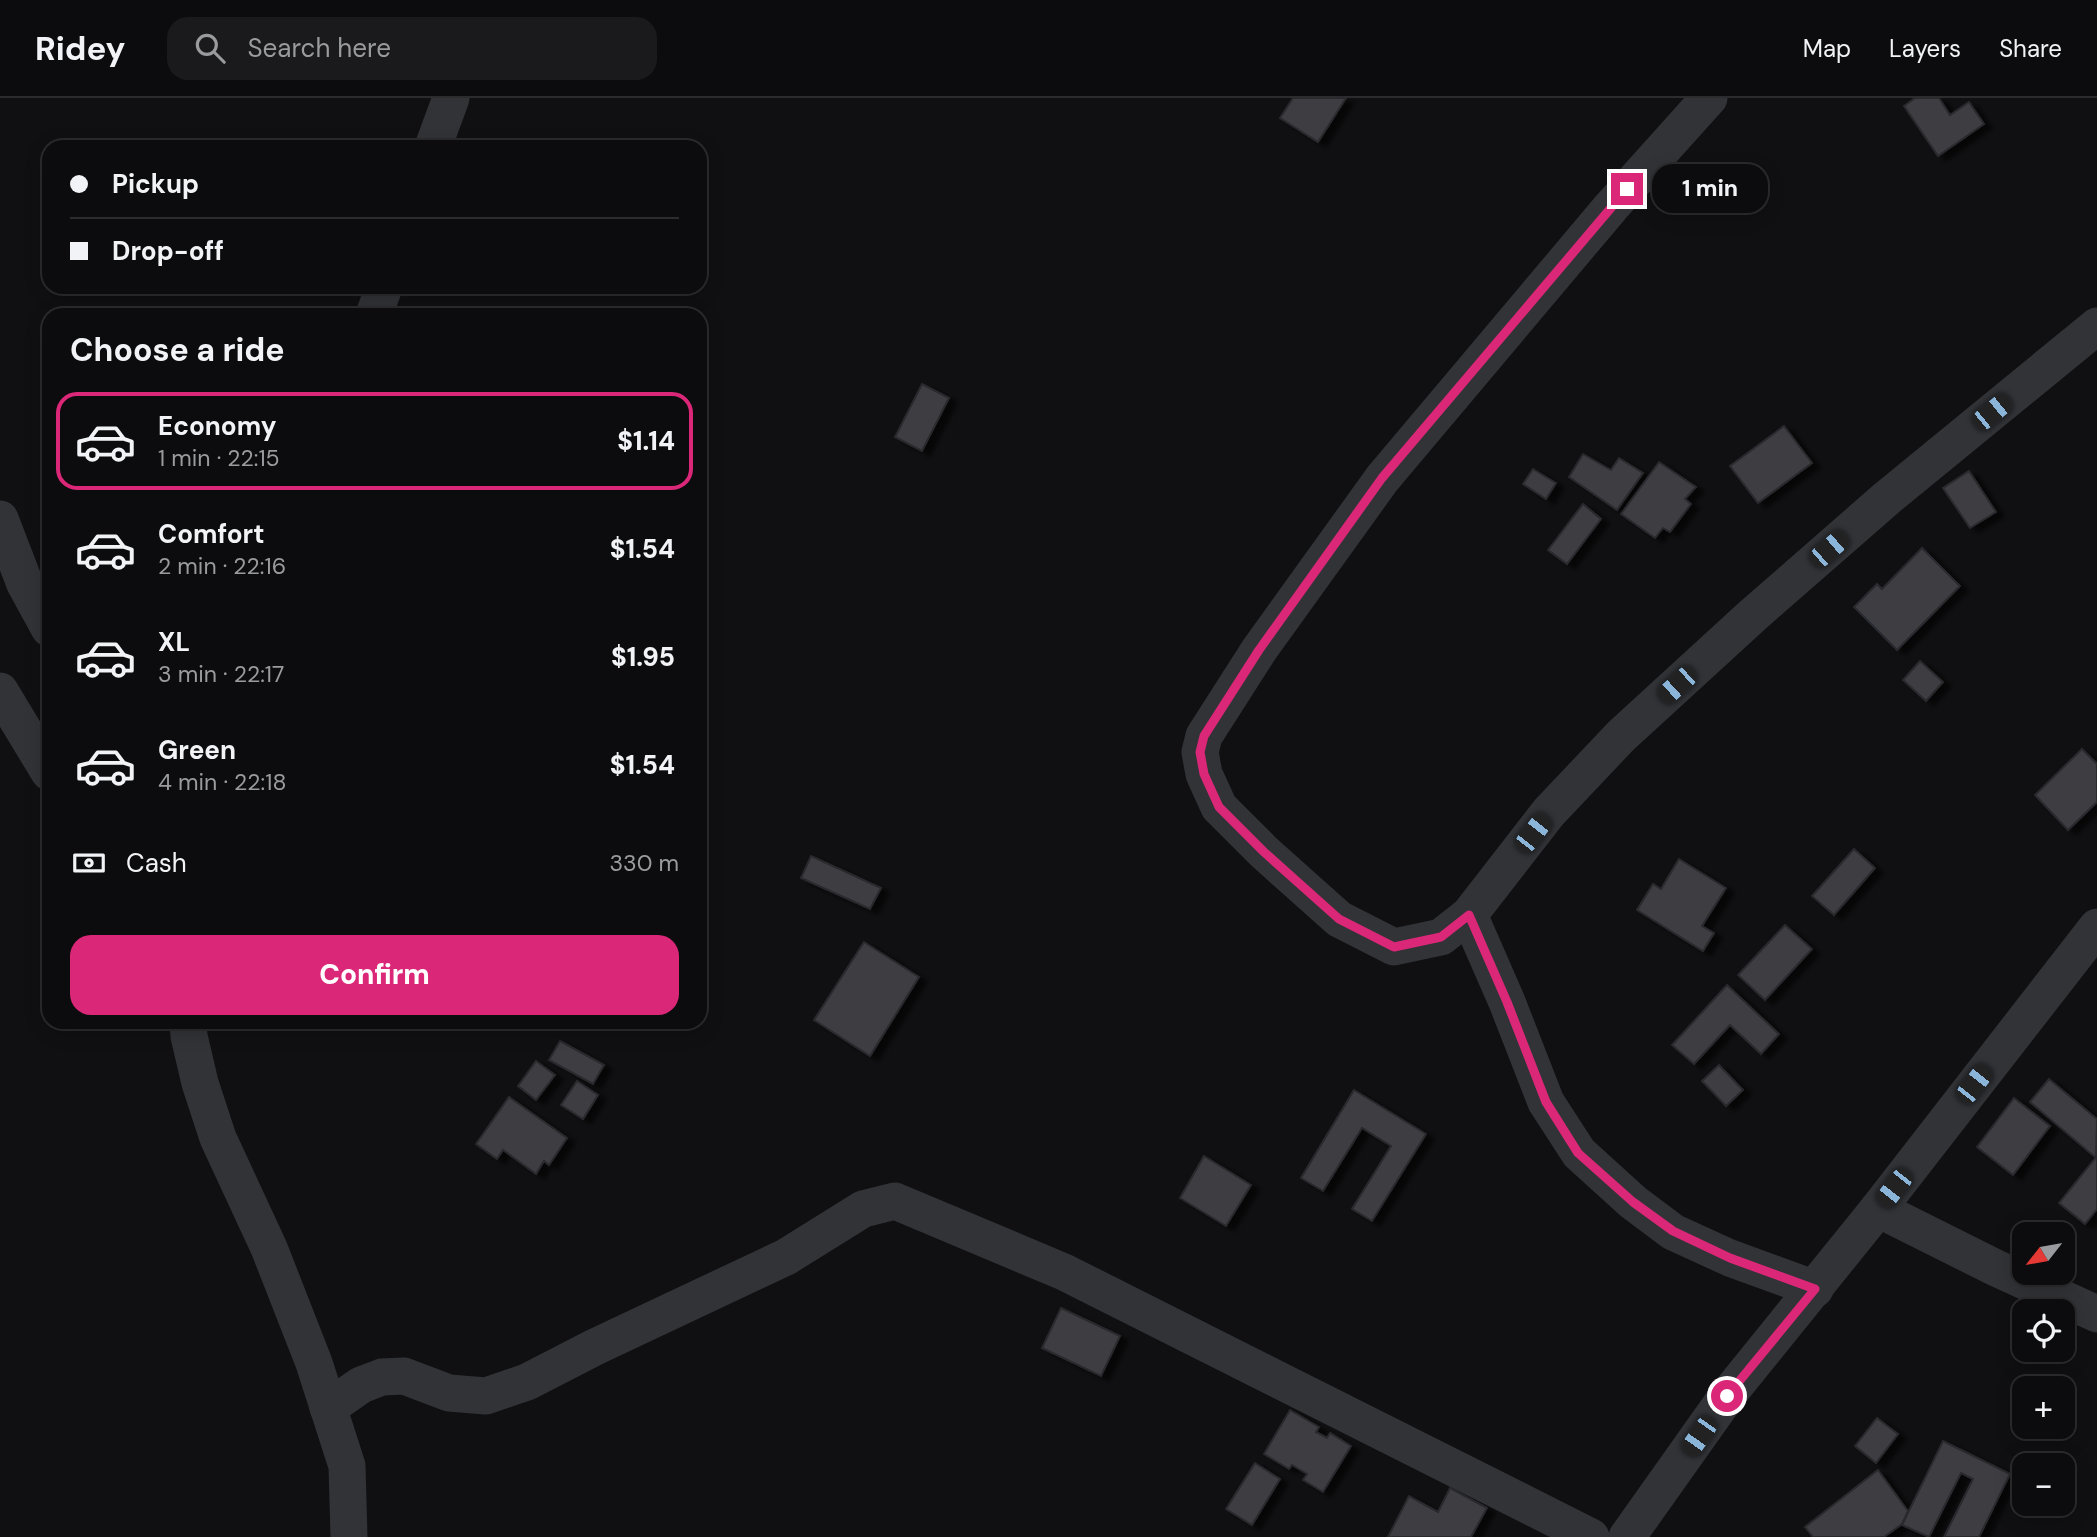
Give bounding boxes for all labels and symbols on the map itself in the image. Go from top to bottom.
callout: 1 min [1652,164,1767,214]
route end [1611,173,1643,205]
car [1970,391,2015,433]
car [1807,527,1852,571]
car [1655,663,1700,707]
car [1512,810,1555,856]
car [1953,1061,1996,1107]
car [1873,1165,1916,1211]
north arrow [2012,1222,2076,1284]
route start [1711,1380,1743,1412]
car [1679,1413,1720,1459]

